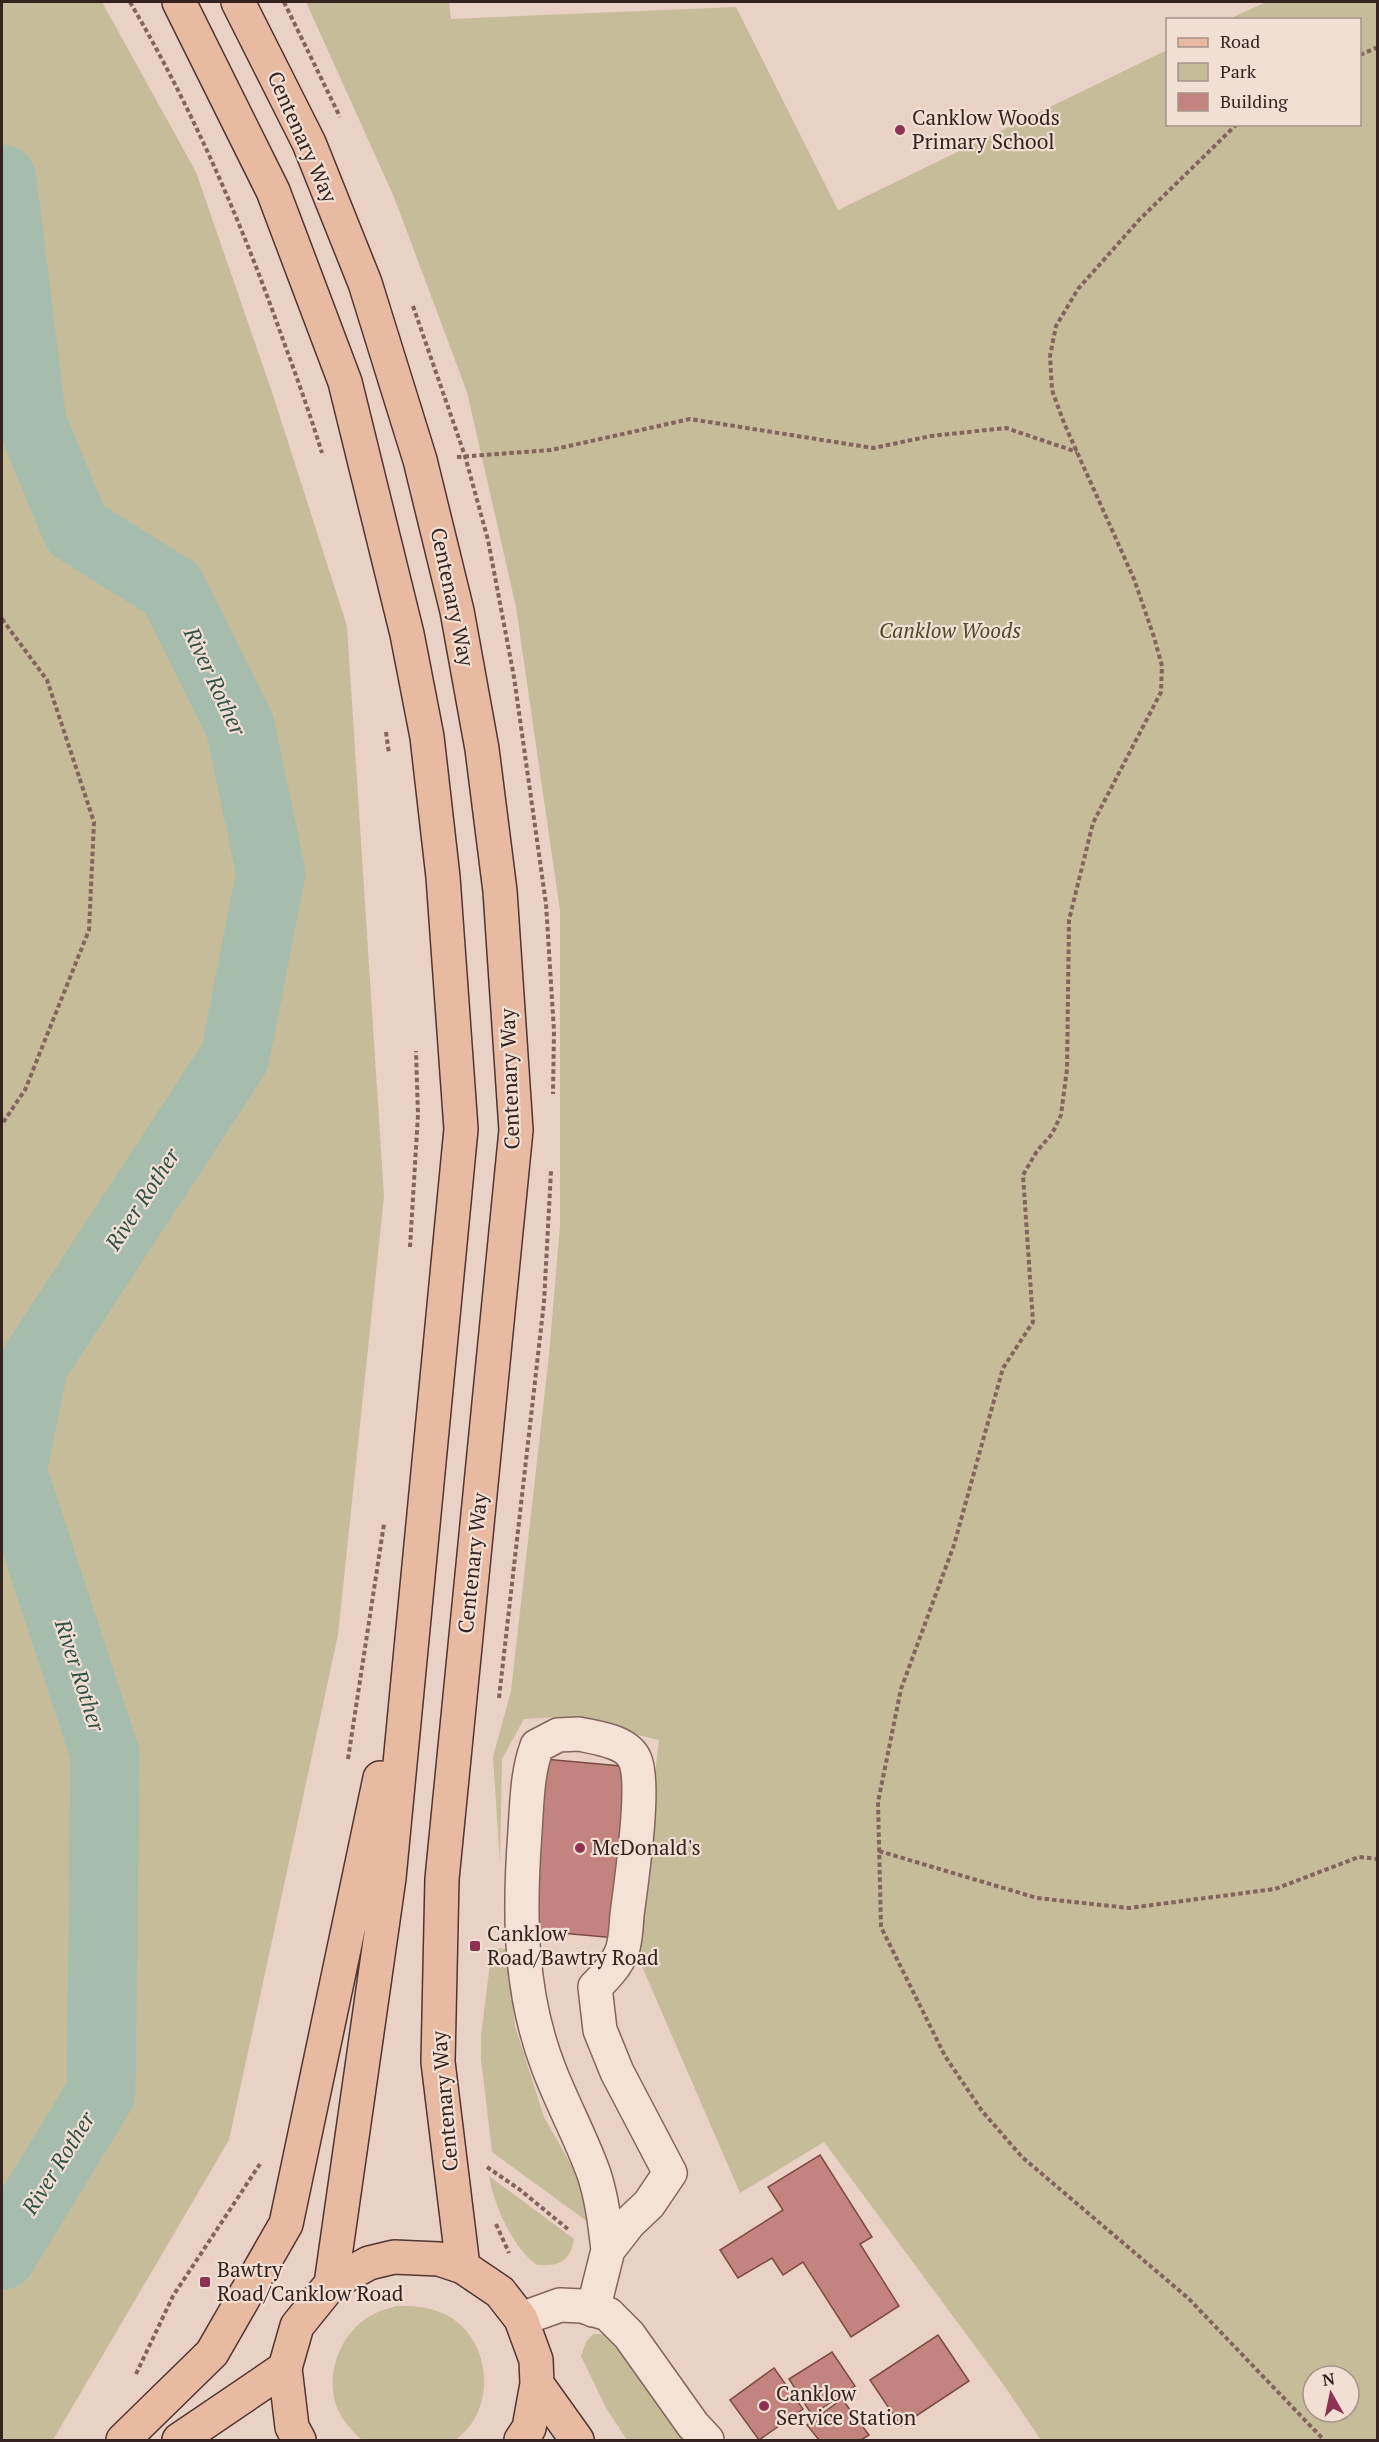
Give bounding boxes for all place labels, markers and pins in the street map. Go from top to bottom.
place label: Canklow Woods Primary School [912,103,1060,155]
marker: Canklow Woods Primary School [893,123,907,137]
place label: McDonald's [592,1833,701,1861]
marker: McDonald's [573,1841,587,1855]
place label: Canklow Road/Bawtry Road [487,1919,659,1971]
marker: Canklow Road/Bawtry Road [468,1939,482,1953]
place label: Bawtry Road/Canklow Road [217,2255,404,2307]
marker: Bawtry Road/Canklow Road [198,2275,212,2289]
place label: Canklow Service Station [776,2379,917,2431]
marker: Canklow Service Station [757,2399,771,2413]

